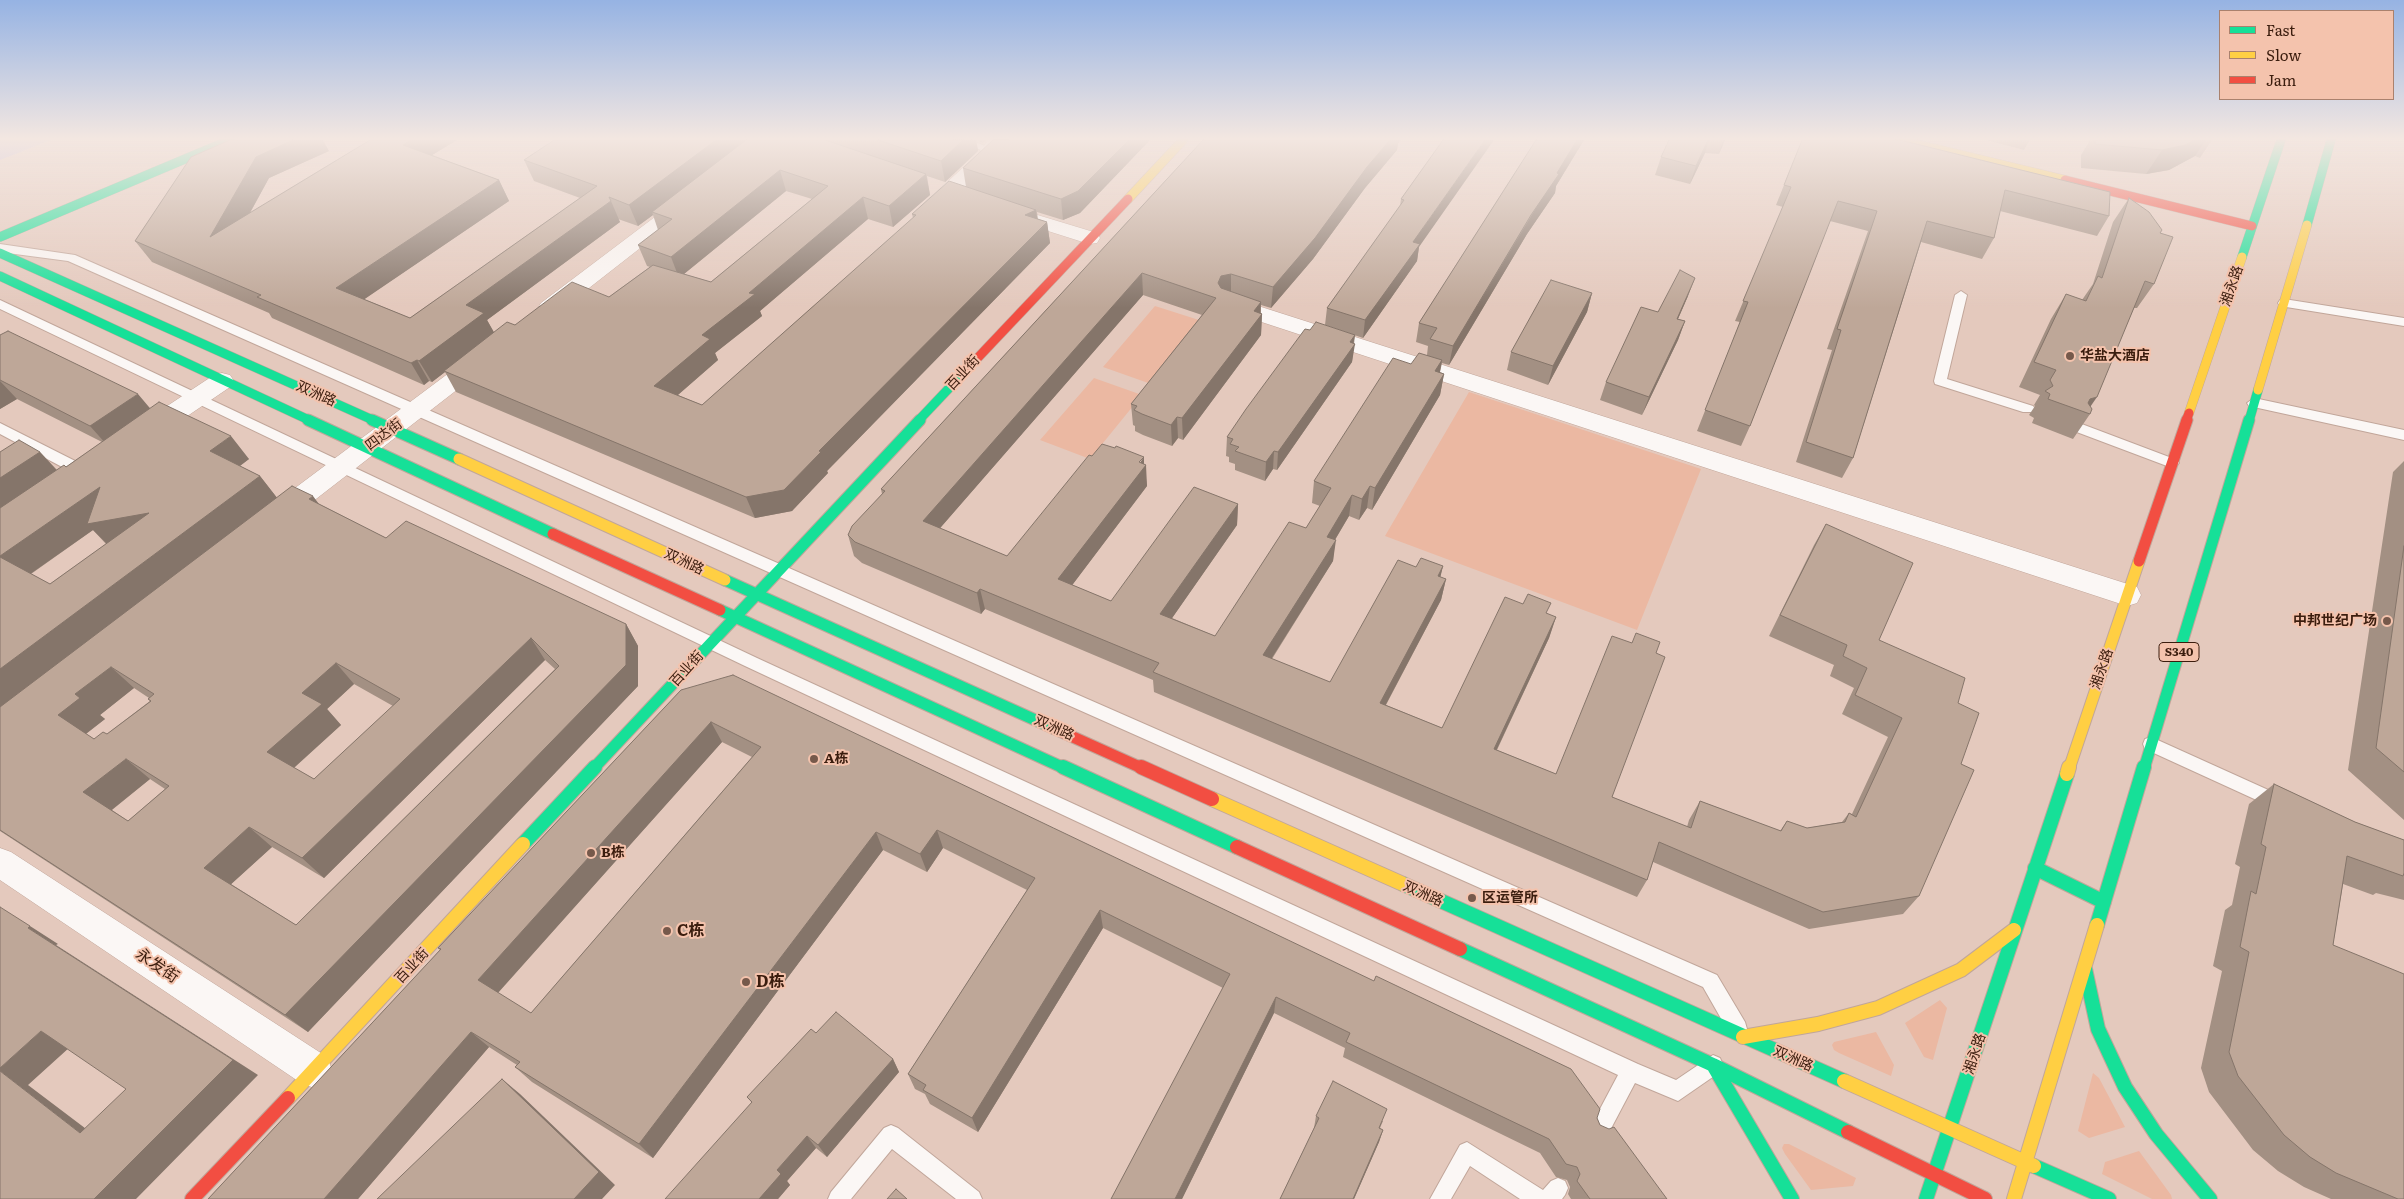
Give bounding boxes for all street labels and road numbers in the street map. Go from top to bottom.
street label: 湘永路 [2217,263,2247,309]
street label: 百业街 [943,352,983,394]
street label: 双洲路 [293,378,339,410]
street label: 四达街 [362,416,406,454]
street label: 双洲路 [661,546,707,578]
road number: S340 [2159,642,2199,662]
street label: 湘永路 [2087,646,2117,692]
street label: 百业街 [667,648,707,690]
street label: 双洲路 [1031,712,1077,744]
street label: 双洲路 [1400,878,1446,910]
street label: 永发街 [132,945,182,987]
street label: 百业街 [392,945,432,987]
street label: 湘永路 [1961,1031,1989,1077]
street label: 双洲路 [1770,1043,1816,1075]

